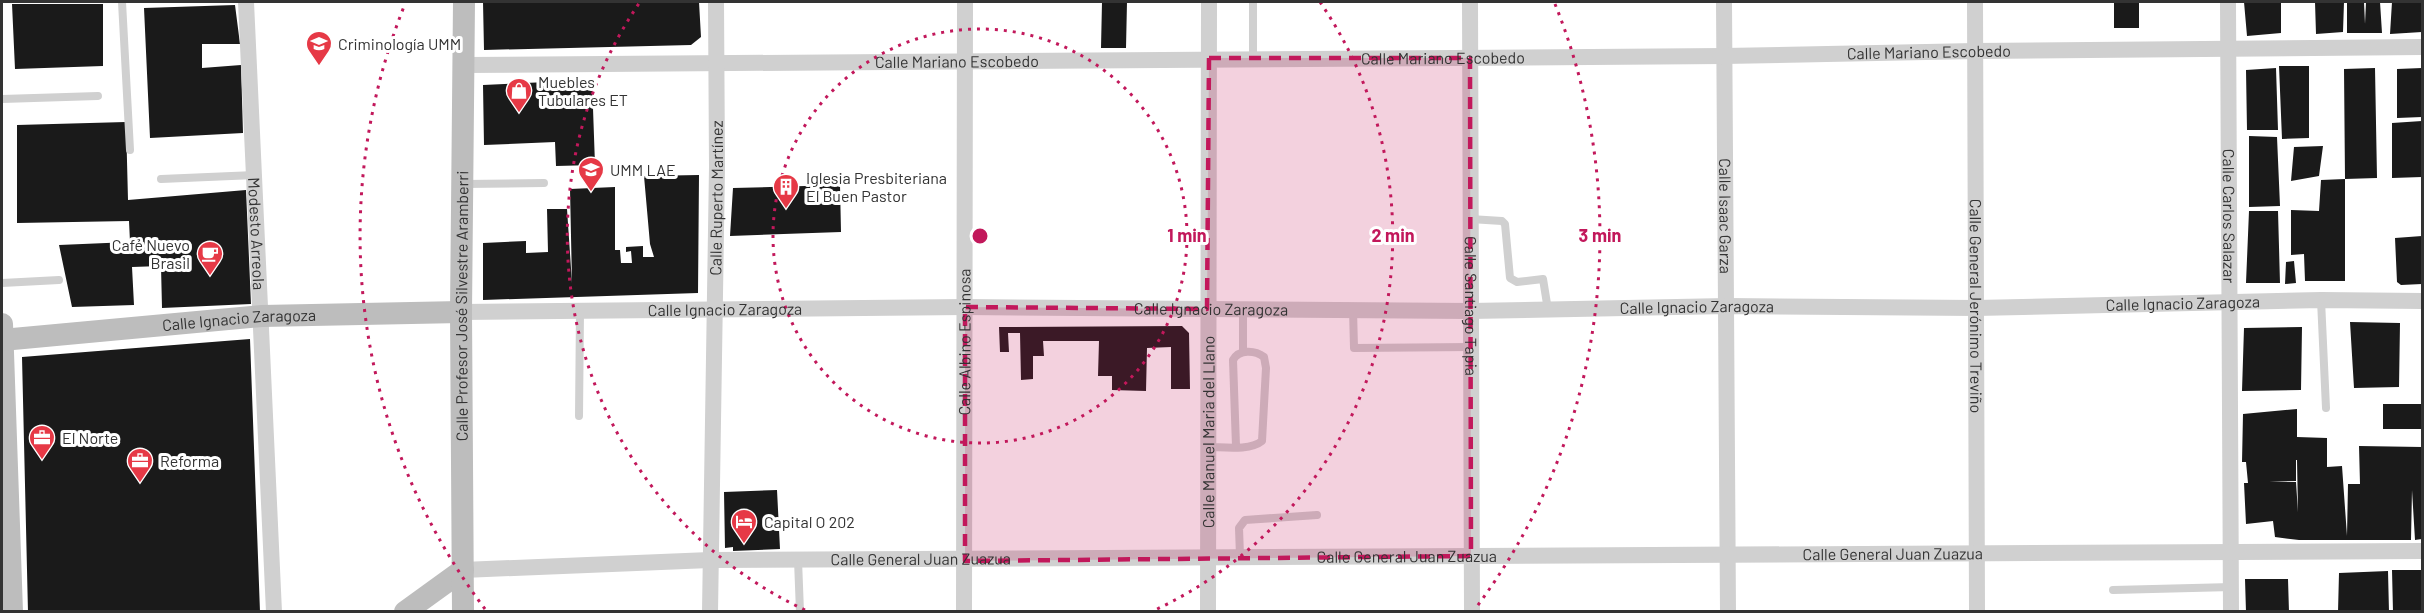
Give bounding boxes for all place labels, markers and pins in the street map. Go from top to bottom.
school or university icon: Criminología UMM [304,29,334,67]
place label: Criminología UMM [338,34,461,53]
place label: Muebles Tubulares ET [538,72,628,109]
shop icon: Muebles Tubulares ET [504,76,534,114]
school or university icon: UMM LAE [576,155,606,193]
place label: UMM LAE [610,160,676,179]
place label: Iglesia Presbiteriana El Buen Pastor [806,168,947,205]
building icon: Iglesia Presbiteriana El Buen Pastor [771,172,801,210]
centre of rings [970,226,990,246]
place label: Café Nuevo Brasil [112,235,190,272]
cafe icon: Café Nuevo Brasil [195,239,225,277]
office icon: El Norte [27,423,57,461]
place label: El Norte [62,428,118,447]
office icon: Reforma [125,446,155,484]
place label: Reforma [160,451,219,470]
hotel icon: Capital O 202 [729,507,759,545]
place label: Capital O 202 [764,512,855,531]

